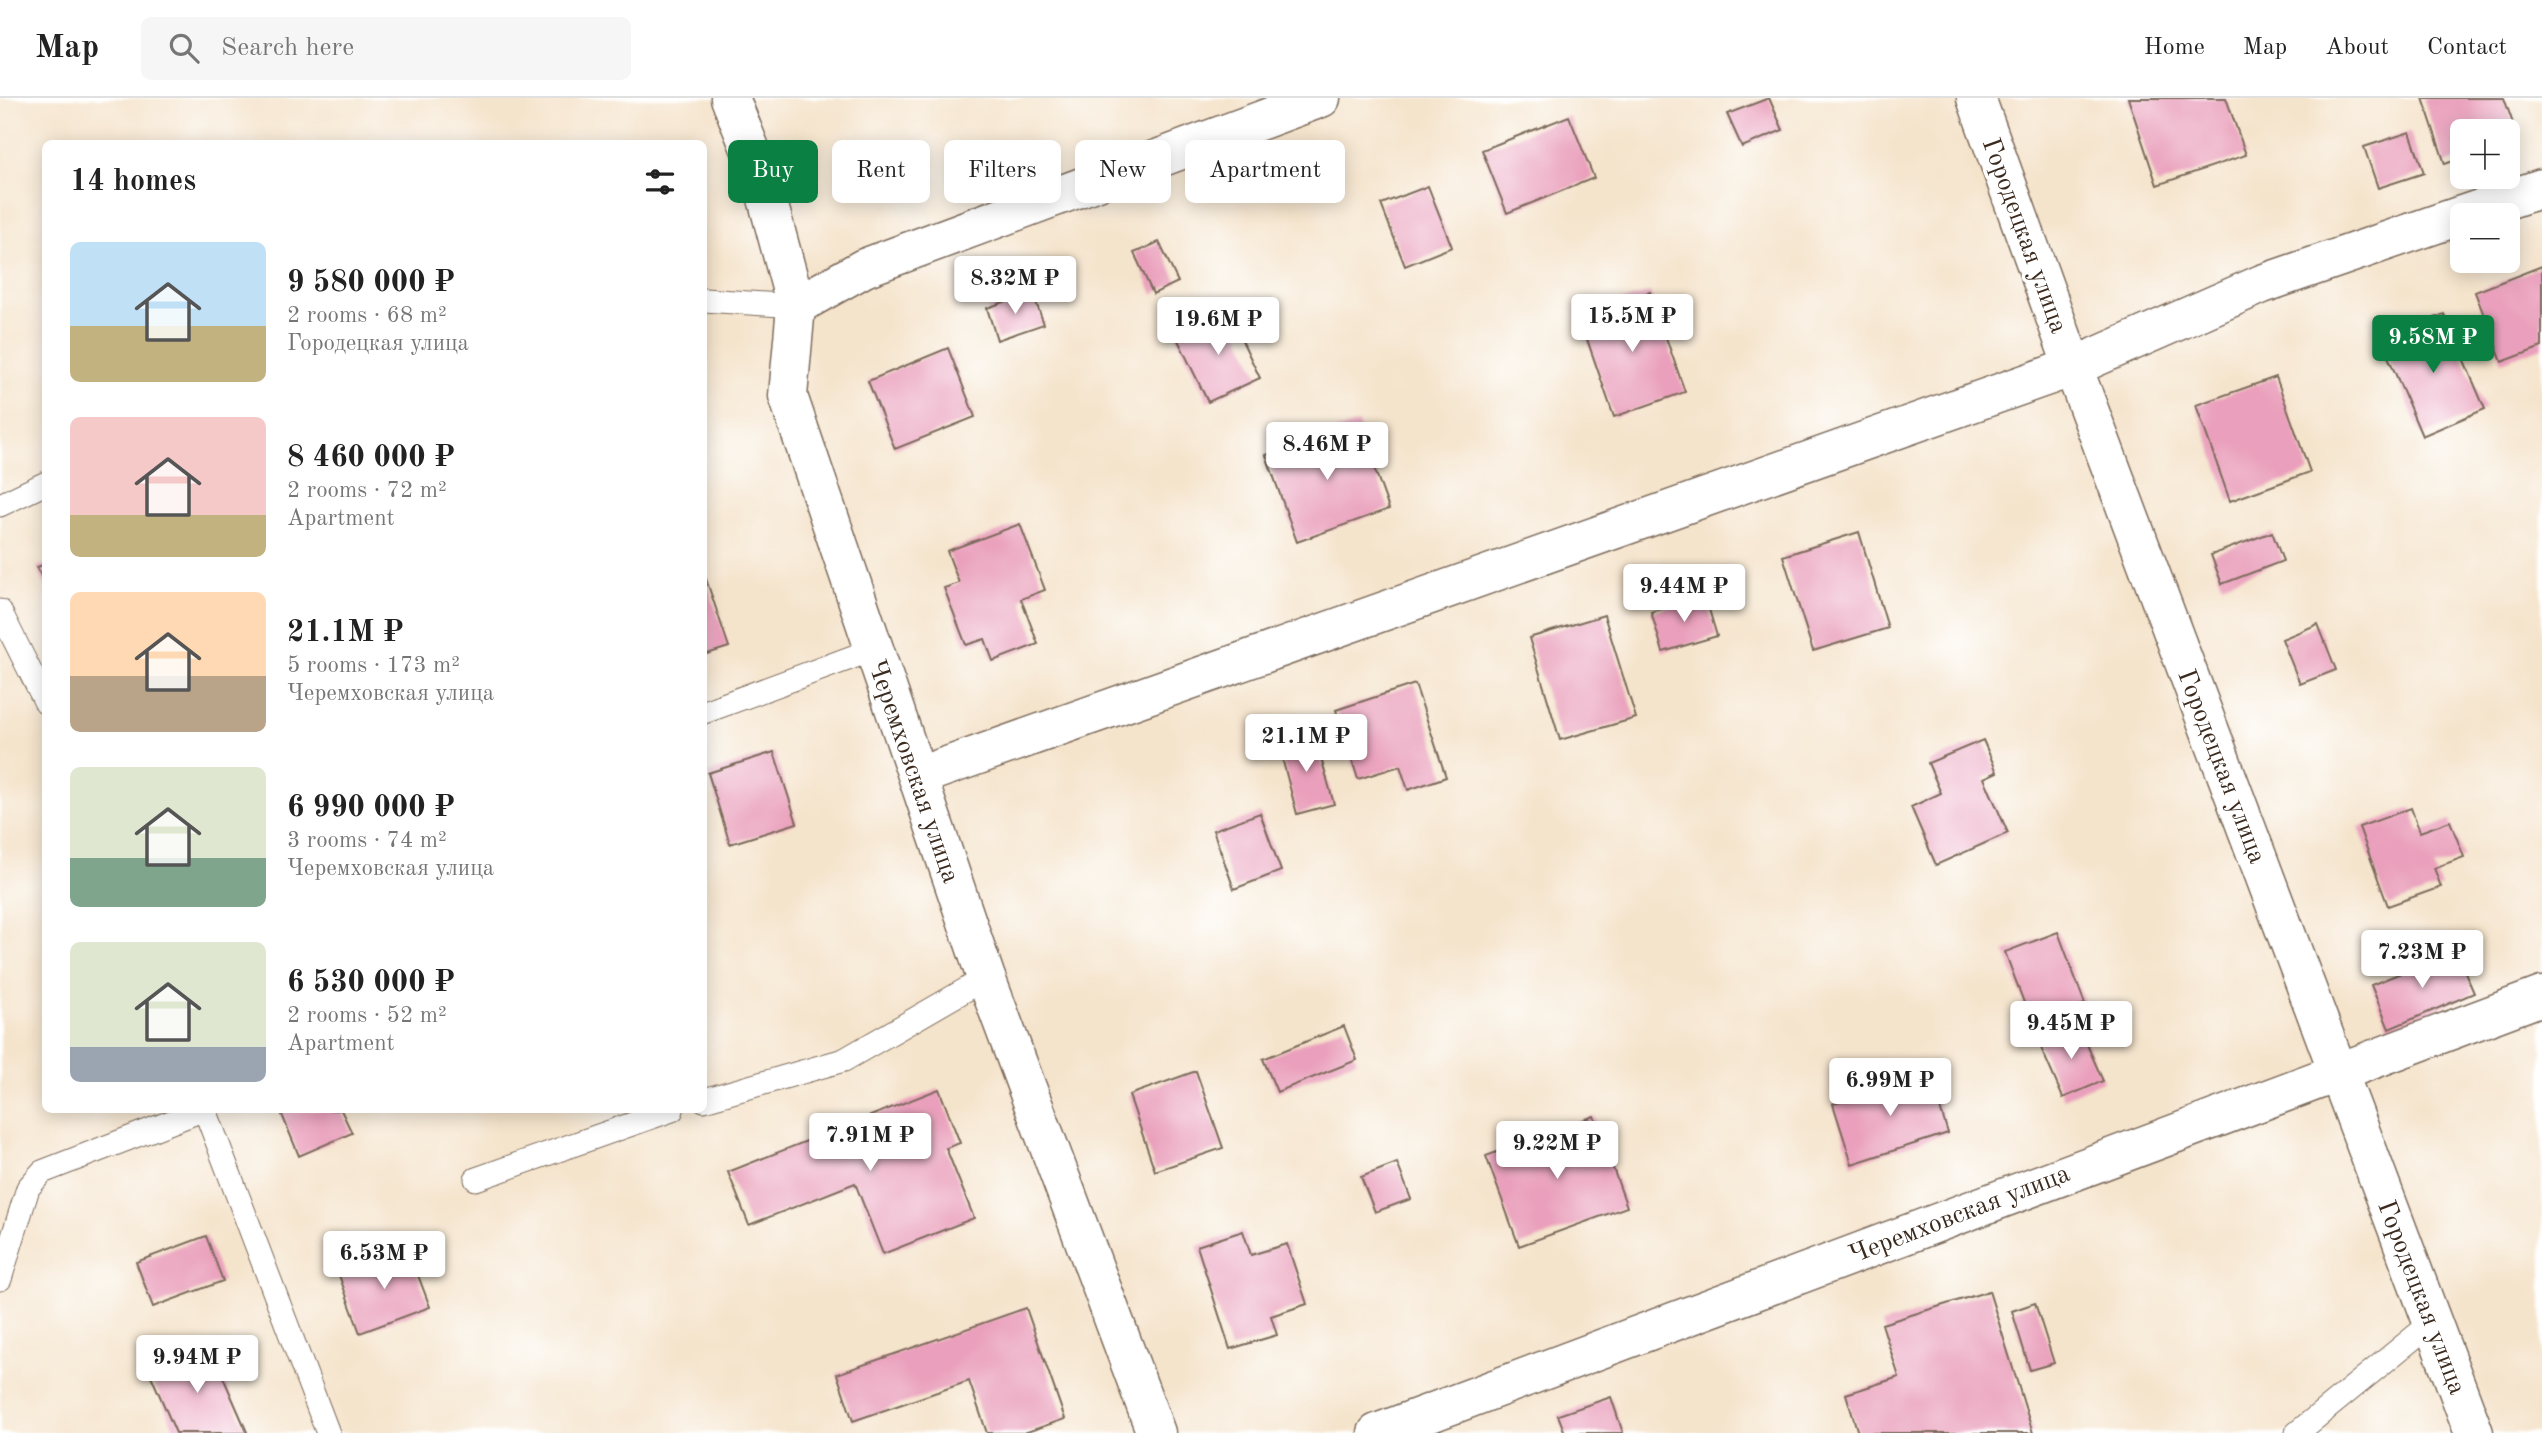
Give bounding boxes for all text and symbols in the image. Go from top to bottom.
search box [141,17,631,80]
icon: search [165,29,203,67]
text: Map [35,32,99,65]
text: Search here [221,35,354,61]
text: Home [2144,36,2205,60]
text: Map [2243,36,2287,60]
text: About [2325,36,2389,60]
text: Contact [2427,36,2507,60]
map controls [2450,119,2520,273]
button: + [2450,119,2520,189]
street label: Городецкая улица [1977,135,2072,337]
chip: Buy [728,140,818,203]
chip: Rent [832,140,930,203]
chip: Filters [944,140,1061,203]
chip: New [1075,140,1171,203]
chip: Apartment [1185,140,1345,203]
icon: filters [641,163,679,201]
text: 14 homes [70,167,196,197]
button: − [2450,203,2520,273]
pin: 8.32M ₽ [950,256,1080,316]
text: 8.32M ₽ [970,267,1060,290]
text: 9 580 000 ₽ [287,268,455,298]
icon: home [126,270,210,354]
pin: 15.5M ₽ [1567,294,1697,354]
pin: 19.6M ₽ [1153,298,1283,357]
text: 2 rooms · 68 m² [287,304,447,327]
text: 15.5M ₽ [1587,305,1677,328]
text: 19.6M ₽ [1173,308,1263,331]
pin: 9.58M ₽ [2368,316,2498,375]
text: 9.58M ₽ [2388,326,2478,349]
text: Городецкая улица [287,332,469,355]
pin: 8.46M ₽ [1262,422,1392,482]
text: 8.46M ₽ [1282,433,1372,456]
text: 8 460 000 ₽ [287,443,455,473]
icon: home [126,445,210,529]
text: 2 rooms · 72 m² [287,479,447,502]
text: Apartment [287,507,395,530]
pin: 9.44M ₽ [1619,564,1749,624]
text: 9.44M ₽ [1639,575,1729,598]
text: 21.1M ₽ [287,618,404,648]
icon: home [126,620,210,704]
text: 5 rooms · 173 m² [287,654,460,677]
street label: Черемховская улица [863,657,964,887]
street label: Городецкая улица [2172,666,2270,868]
text: Черемховская улица [287,682,494,705]
pin: 21.1M ₽ [1241,714,1371,774]
text: 21.1M ₽ [1261,725,1351,748]
text: 6 990 000 ₽ [287,793,455,823]
icon: home [126,795,210,879]
text: 3 rooms · 74 m² [287,829,447,852]
text: Черемховская улица [287,857,494,880]
pin: 7.23M ₽ [2357,930,2487,990]
text: 7.23M ₽ [2377,941,2467,964]
text: 6 530 000 ₽ [287,968,455,998]
icon: home [126,970,210,1054]
pin: 9.45M ₽ [2006,1002,2136,1061]
text: 2 rooms · 52 m² [287,1004,447,1027]
text: 9.45M ₽ [2026,1012,2116,1035]
text: Apartment [287,1032,395,1055]
pin: 6.99M ₽ [1825,1058,1955,1118]
text: 6.99M ₽ [1845,1069,1935,1092]
pin: 7.91M ₽ [805,1114,935,1173]
pin: 9.22M ₽ [1492,1122,1622,1181]
text: 7.91M ₽ [825,1124,915,1147]
text: 9.22M ₽ [1512,1132,1602,1155]
street label: Черемховская улица [1846,1161,2074,1269]
street label: Городецкая улица [2372,1197,2470,1399]
pin: 6.53M ₽ [319,1232,449,1291]
text: 6.53M ₽ [339,1242,429,1265]
pin: 9.94M ₽ [132,1336,262,1395]
text: 9.94M ₽ [152,1346,242,1369]

